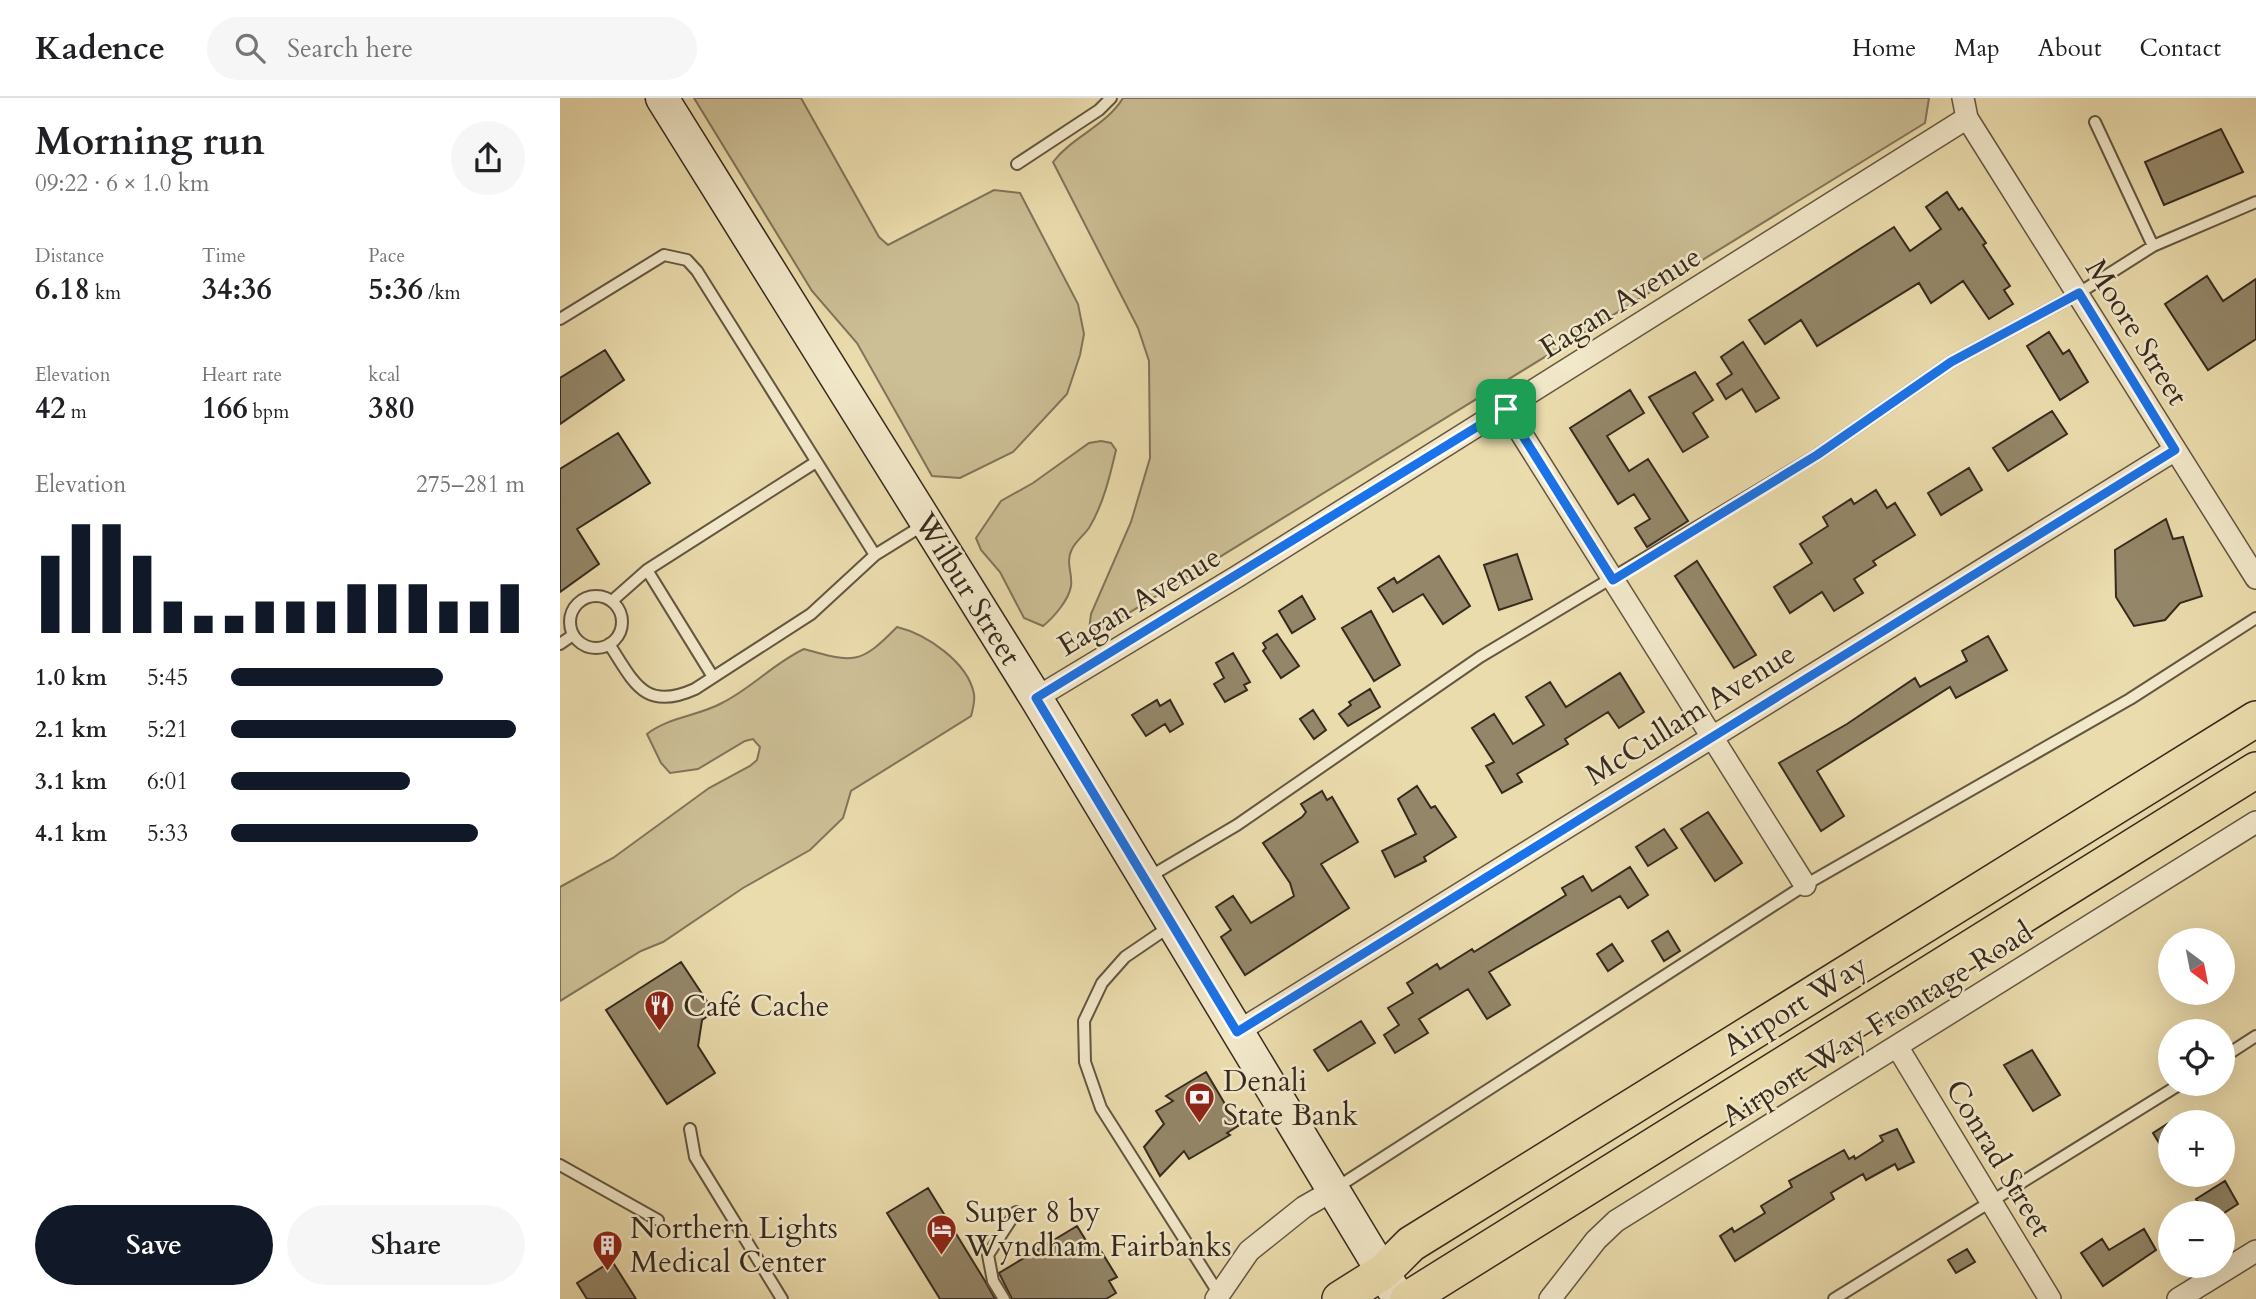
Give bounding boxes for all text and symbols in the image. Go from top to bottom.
search box [207,17,697,80]
text: Kadence [35,26,165,71]
icon: search [231,29,269,67]
text: Search here [287,31,413,66]
text: Home [1852,32,1916,65]
text: Map [1954,32,2000,65]
text: About [2038,32,2102,65]
text: Contact [2140,32,2221,65]
text: Morning run [35,116,265,168]
button: share [451,121,525,195]
text: 09:22 · 6 × 1.0 km [35,168,209,199]
street label: Eagan Avenue [1532,236,1709,368]
text: Distance [35,243,104,269]
text: Time [202,243,246,269]
text: Pace [368,243,405,269]
street label: Moore Street [2075,251,2198,414]
text: 6.18 [35,269,90,310]
text: 34:36 [202,269,272,310]
text: 5:36 [368,269,423,310]
text: km [90,280,121,306]
text: /km [423,280,461,306]
text: Elevation [35,362,110,388]
text: Heart rate [202,362,282,388]
text: kcal [368,362,400,388]
pin [1476,379,1536,439]
text: 42 [35,388,66,429]
text: 166 [202,388,248,429]
text: 380 [368,388,414,429]
icon: arrive [1487,390,1525,428]
text: m [66,399,87,425]
text: bpm [248,399,289,425]
text: Elevation [35,469,126,500]
text: 275–281 m [416,469,525,500]
street label: Wilbur Street [904,504,1031,674]
street label: Eagan Avenue [1050,537,1229,666]
street label: McCullam Avenue [1578,633,1803,795]
text: 1.0 km [35,662,107,693]
text: 5:45 [147,662,188,693]
text: 2.1 km [35,714,107,745]
text: 5:21 [147,714,188,745]
text: 3.1 km [35,766,107,797]
text: 6:01 [147,766,188,797]
text: 4.1 km [35,818,107,849]
text: 5:33 [147,818,188,849]
street label: Airport Way Frontage Road [1714,912,2041,1137]
north arrow [2158,928,2235,1004]
map controls [2158,928,2235,1278]
street label: Airport Way [1715,945,1876,1066]
place label: Café Cache [683,986,829,1027]
restaurant icon: Café Cache [643,989,677,1033]
button: locate [2158,1019,2235,1096]
place label: Denali State Bank [1223,1061,1358,1136]
street label: Conrad Street [1936,1072,2062,1245]
bank icon: Denali State Bank [1183,1081,1217,1125]
button: + [2158,1110,2235,1187]
place label: Super 8 by Wyndham Fairbanks [964,1192,1232,1267]
button: − [2158,1201,2235,1278]
button: Save [35,1205,273,1285]
button: Share [287,1205,525,1285]
place label: Northern Lights Medical Center [630,1208,838,1283]
hotel icon: Super 8 by Wyndham Fairbanks [925,1212,959,1256]
building icon: Northern Lights Medical Center [590,1228,624,1272]

